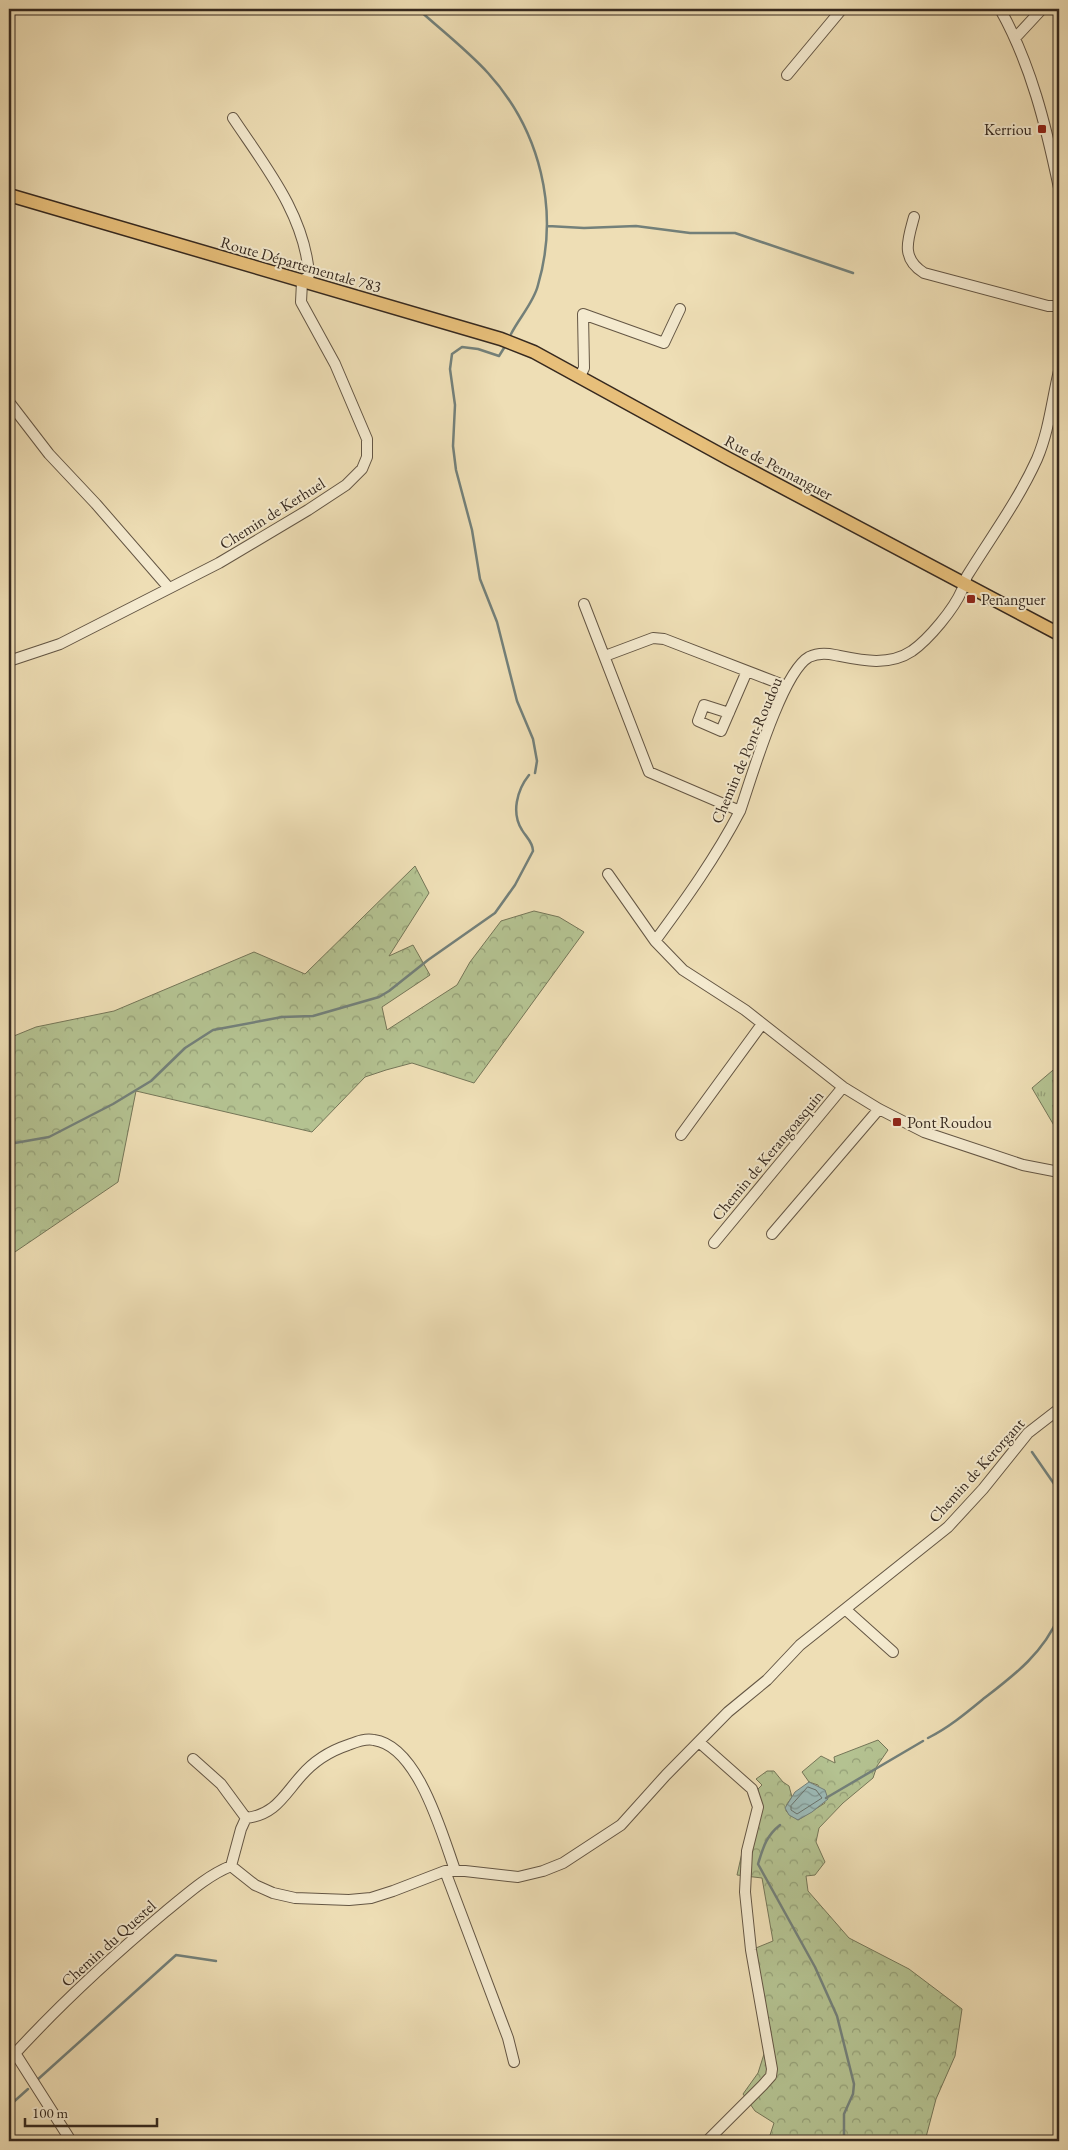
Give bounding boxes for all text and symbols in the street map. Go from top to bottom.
place label: Kerriou [984,119,1033,140]
marker: Kerriou [1036,123,1048,135]
street label: Route Départementale 783 [218,231,384,298]
street label: Rue de Pennanguer [721,430,837,505]
street label: Chemin de Kerhuel [216,472,329,554]
place label: Penanguer [981,589,1046,610]
marker: Penanguer [965,593,977,605]
street label: Chemin de Pont-Roudou [706,673,787,827]
street label: Chemin de Kerangoasquin [707,1085,828,1225]
place label: Pont Roudou [907,1112,992,1133]
marker: Pont Roudou [891,1116,903,1128]
street label: Chemin de Kerorgant [924,1414,1029,1527]
street label: Chemin du Questel [56,1895,160,1992]
scale bar [25,2095,158,2127]
text: 100 m [32,2103,69,2122]

